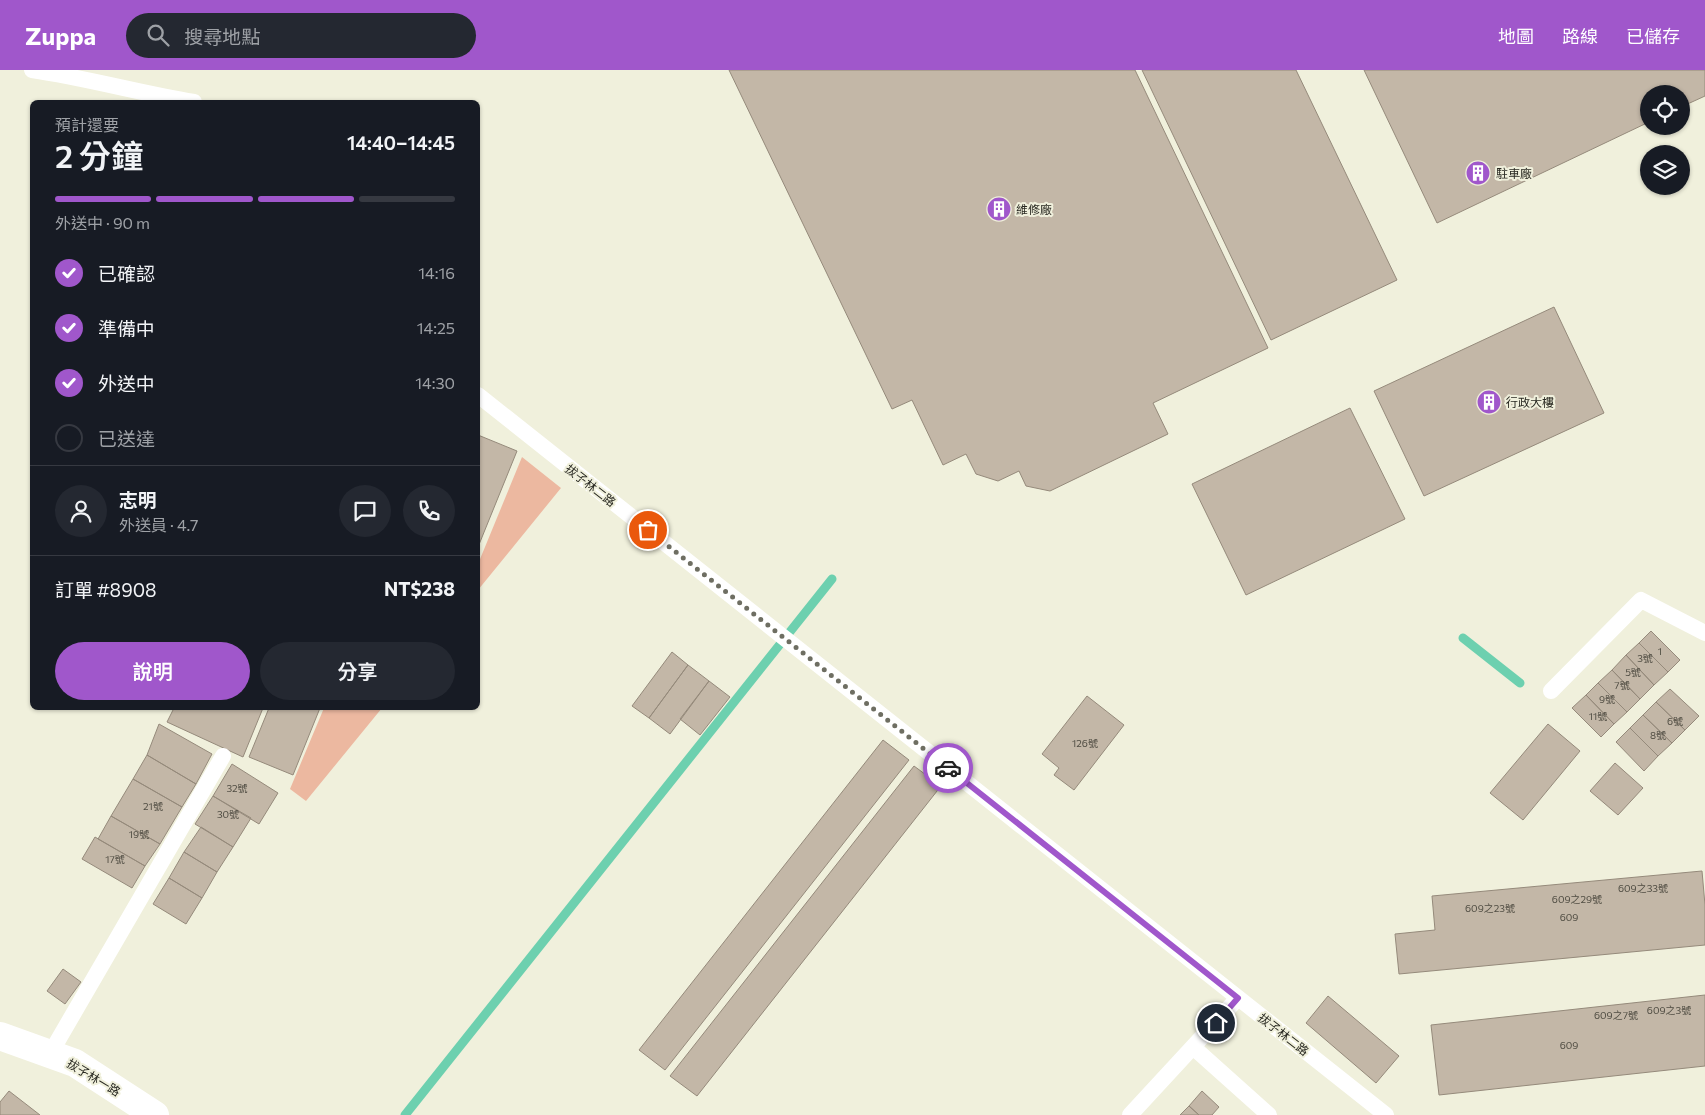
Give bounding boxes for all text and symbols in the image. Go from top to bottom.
search box [126,13,476,58]
text: Zuppa [25,21,96,50]
icon: search [144,21,172,49]
text: 搜尋地點 [184,25,260,48]
text: 地圖 [1498,25,1534,47]
text: 路線 [1562,25,1598,47]
text: 已儲存 [1626,25,1680,47]
map controls [1640,85,1690,195]
button: locate [1640,85,1690,135]
text: 預計還要 [55,115,119,134]
text: 14:40–14:45 [347,131,455,154]
text: 2 分鐘 [55,135,143,175]
button: layers [1640,145,1690,195]
building icon: 駐車廠 [1465,160,1491,186]
place label: 駐車廠 [1496,166,1532,180]
building icon: 維修廠 [986,196,1012,222]
place label: 維修廠 [1016,202,1052,216]
text: 外送中 · 90 m [55,213,150,232]
icon: check [55,259,83,287]
text: 已確認 [98,262,155,285]
text: 14:16 [418,263,455,282]
icon: check [55,314,83,342]
text: 準備中 [98,317,155,340]
text: 14:25 [417,318,455,337]
icon: check [55,369,83,397]
text: 外送中 [98,372,155,395]
text: 14:30 [415,373,455,392]
building icon: 行政大樓 [1476,389,1502,415]
place label: 行政大樓 [1506,395,1554,409]
text: 已送達 [98,427,155,450]
street label: 拔子林二路 [563,461,619,509]
button: person [55,485,107,537]
button: chat [339,485,391,537]
button: phone [403,485,455,537]
text: 志明 [119,488,157,511]
pin [627,509,669,551]
text: 外送員 · 4.7 [119,515,198,534]
icon: bag [634,516,662,544]
text: NT$238 [384,577,455,600]
text: 訂單 #8908 [55,578,157,601]
button: 說明 [55,642,250,700]
button: 分享 [260,642,455,700]
house number: 1 [1658,645,1662,657]
house number: 3號 [1637,652,1653,664]
house number: 5號 [1625,666,1641,678]
house number: 7號 [1614,679,1630,691]
house number: 9號 [1599,693,1615,705]
house number: 11號 [1589,710,1607,722]
house number: 6號 [1667,715,1683,727]
house number: 8號 [1650,729,1666,741]
house number: 126號 [1072,737,1098,749]
courier [923,743,973,793]
icon: car [934,754,962,782]
house number: 32號 [226,782,248,794]
house number: 21號 [143,800,163,812]
house number: 30號 [217,808,239,820]
house number: 19號 [129,828,149,840]
house number: 17號 [105,853,125,865]
house number: 609之33號 [1618,882,1668,894]
house number: 609之29號 [1552,893,1602,905]
house number: 609之23號 [1465,902,1515,914]
house number: 609 [1560,911,1578,923]
pin [1195,1002,1237,1044]
house number: 609之3號 [1647,1004,1691,1016]
icon: home [1202,1009,1230,1037]
house number: 609之7號 [1594,1009,1638,1021]
street label: 拔子林二路 [1256,1010,1312,1058]
house number: 609 [1560,1039,1578,1051]
street label: 拔子林一路 [65,1056,123,1098]

